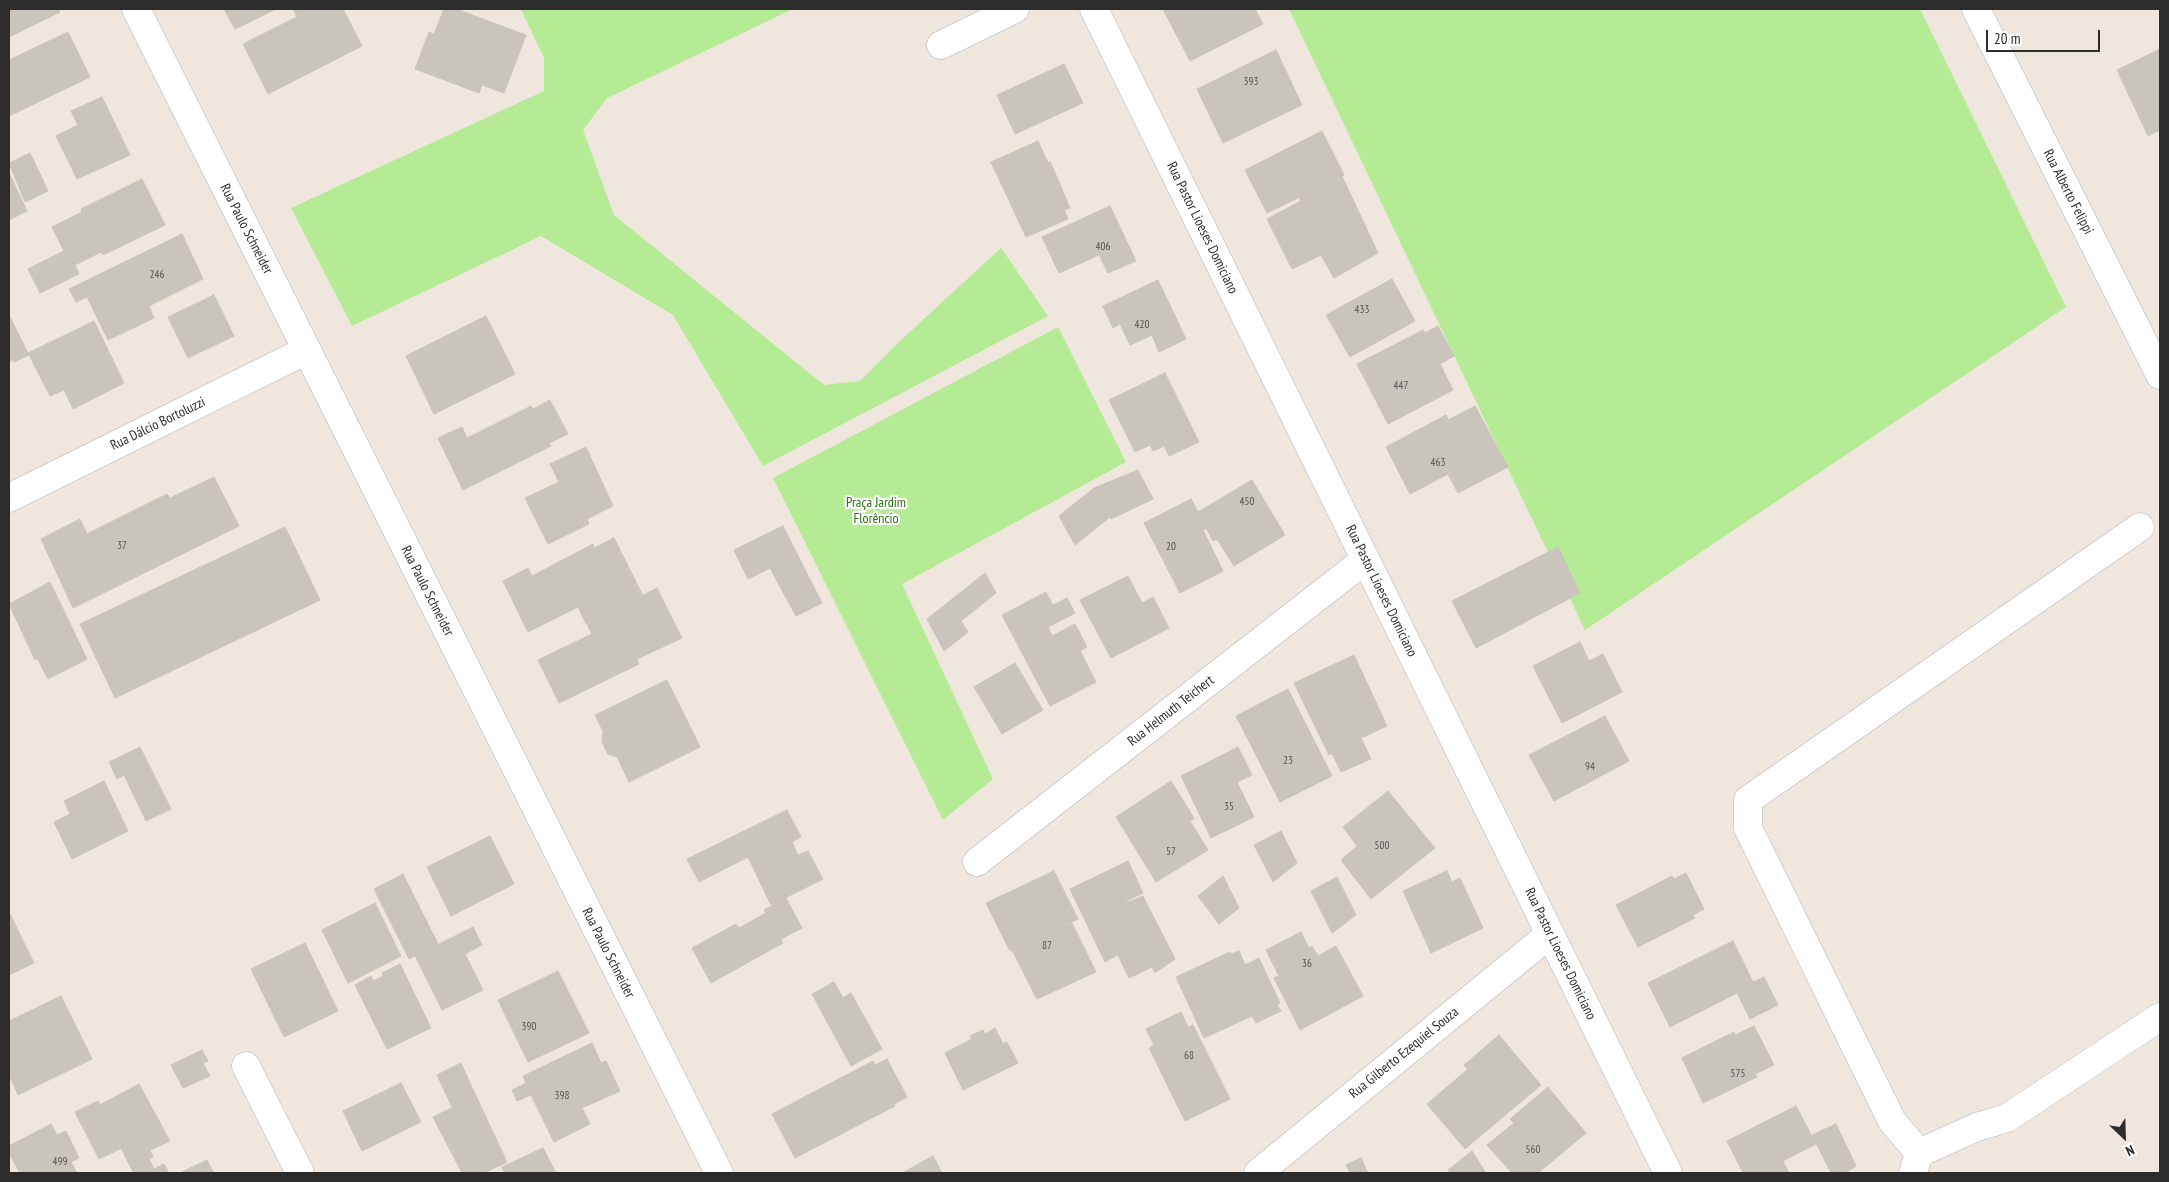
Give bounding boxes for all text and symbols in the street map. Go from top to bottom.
scale bar [1989,20,2103,52]
text: 20 m [1994,29,2020,48]
house number: 393 [1244,75,1258,89]
street label: Rua Alberto Felippi [2039,147,2097,237]
street label: Rua Pastor Lioeses Domiciano [1163,159,1241,297]
street label: Rua Paulo Schneider [216,181,276,277]
house number: 406 [1096,240,1110,254]
house number: 246 [150,268,164,282]
house number: 433 [1355,303,1369,317]
house number: 420 [1135,318,1149,332]
house number: 447 [1394,379,1408,393]
street label: Rua Dálcio Bortoluzzi [108,394,208,454]
house number: 463 [1431,456,1445,470]
park label: Praça Jardim Florêncio [846,495,906,528]
house number: 450 [1240,495,1254,509]
street label: Rua Pastor Lioeses Domiciano [1342,522,1420,660]
house number: 37 [117,539,127,553]
house number: 20 [1166,540,1176,554]
street label: Rua Paulo Schneider [397,543,457,639]
street label: Rua Helmuth Teichert [1125,672,1217,750]
house number: 23 [1283,754,1293,768]
house number: 94 [1585,760,1595,774]
house number: 35 [1224,800,1234,814]
house number: 500 [1375,839,1389,853]
house number: 57 [1166,845,1176,859]
street label: Rua Pastor Lioeses Domiciano [1521,885,1599,1023]
street label: Rua Paulo Schneider [578,905,638,1001]
house number: 87 [1042,939,1052,953]
house number: 36 [1302,957,1312,971]
street label: Rua Gilberto Ezequiel Souza [1346,1004,1462,1102]
house number: 390 [522,1020,536,1034]
house number: 68 [1184,1049,1194,1063]
house number: 575 [1731,1067,1745,1081]
house number: 398 [555,1089,569,1103]
north arrow [2099,1112,2149,1162]
text: N [2123,1141,2137,1160]
house number: 560 [1526,1143,1540,1157]
house number: 499 [53,1155,67,1169]

